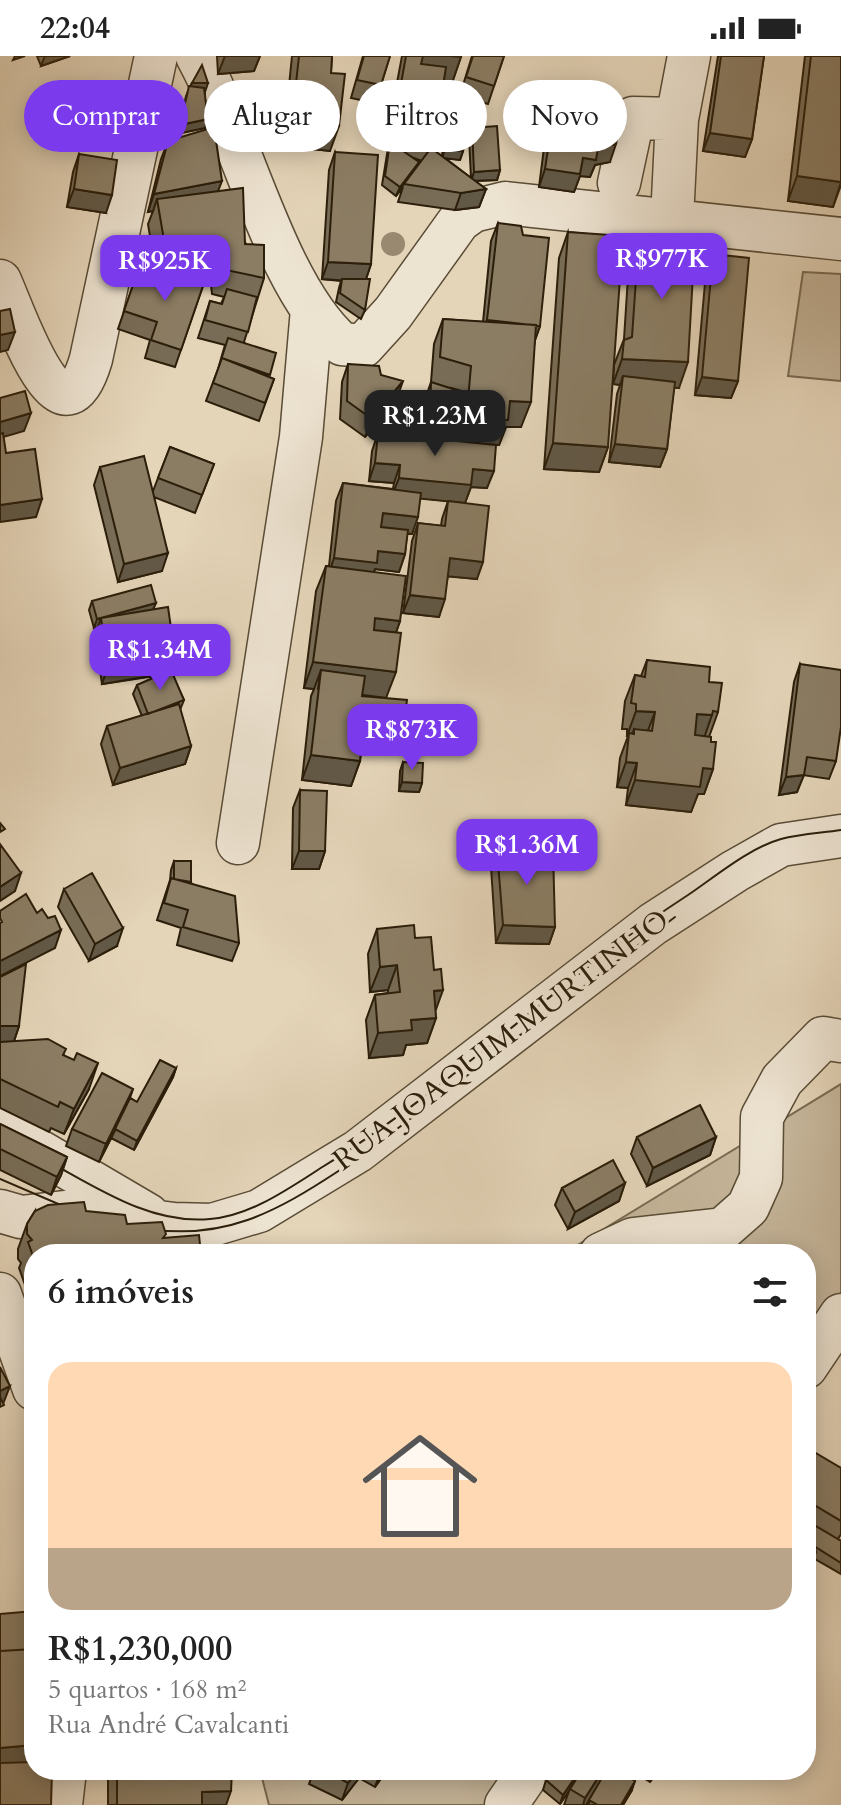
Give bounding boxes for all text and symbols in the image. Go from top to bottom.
text: 22:04 [40,8,110,49]
chip: Comprar [24,80,188,152]
chip: Alugar [204,80,340,152]
chip: Filtros [356,80,487,152]
chip: Novo [503,80,627,152]
pin: R$977K [597,233,727,301]
pin: R$925K [100,235,230,303]
text: R$977K [615,241,709,276]
text: R$925K [118,243,212,278]
pin: R$1.23M [361,390,509,458]
text: R$1.23M [382,398,488,433]
pin: R$1.34M [86,624,234,692]
text: R$1.34M [107,632,213,667]
pin: R$873K [347,704,477,772]
text: R$873K [365,712,459,747]
pin: R$1.36M [453,819,601,887]
text: R$1.36M [474,827,580,862]
street label: RUA JOAQUIM MURTINHO [324,900,678,1180]
text: 6 imóveis [48,1269,194,1315]
icon: filters [748,1270,792,1314]
icon: home [348,1414,492,1558]
text: R$1,230,000 [48,1626,232,1672]
text: 5 quartos · 168 m² [48,1672,246,1707]
text: Rua André Cavalcanti [48,1707,289,1742]

